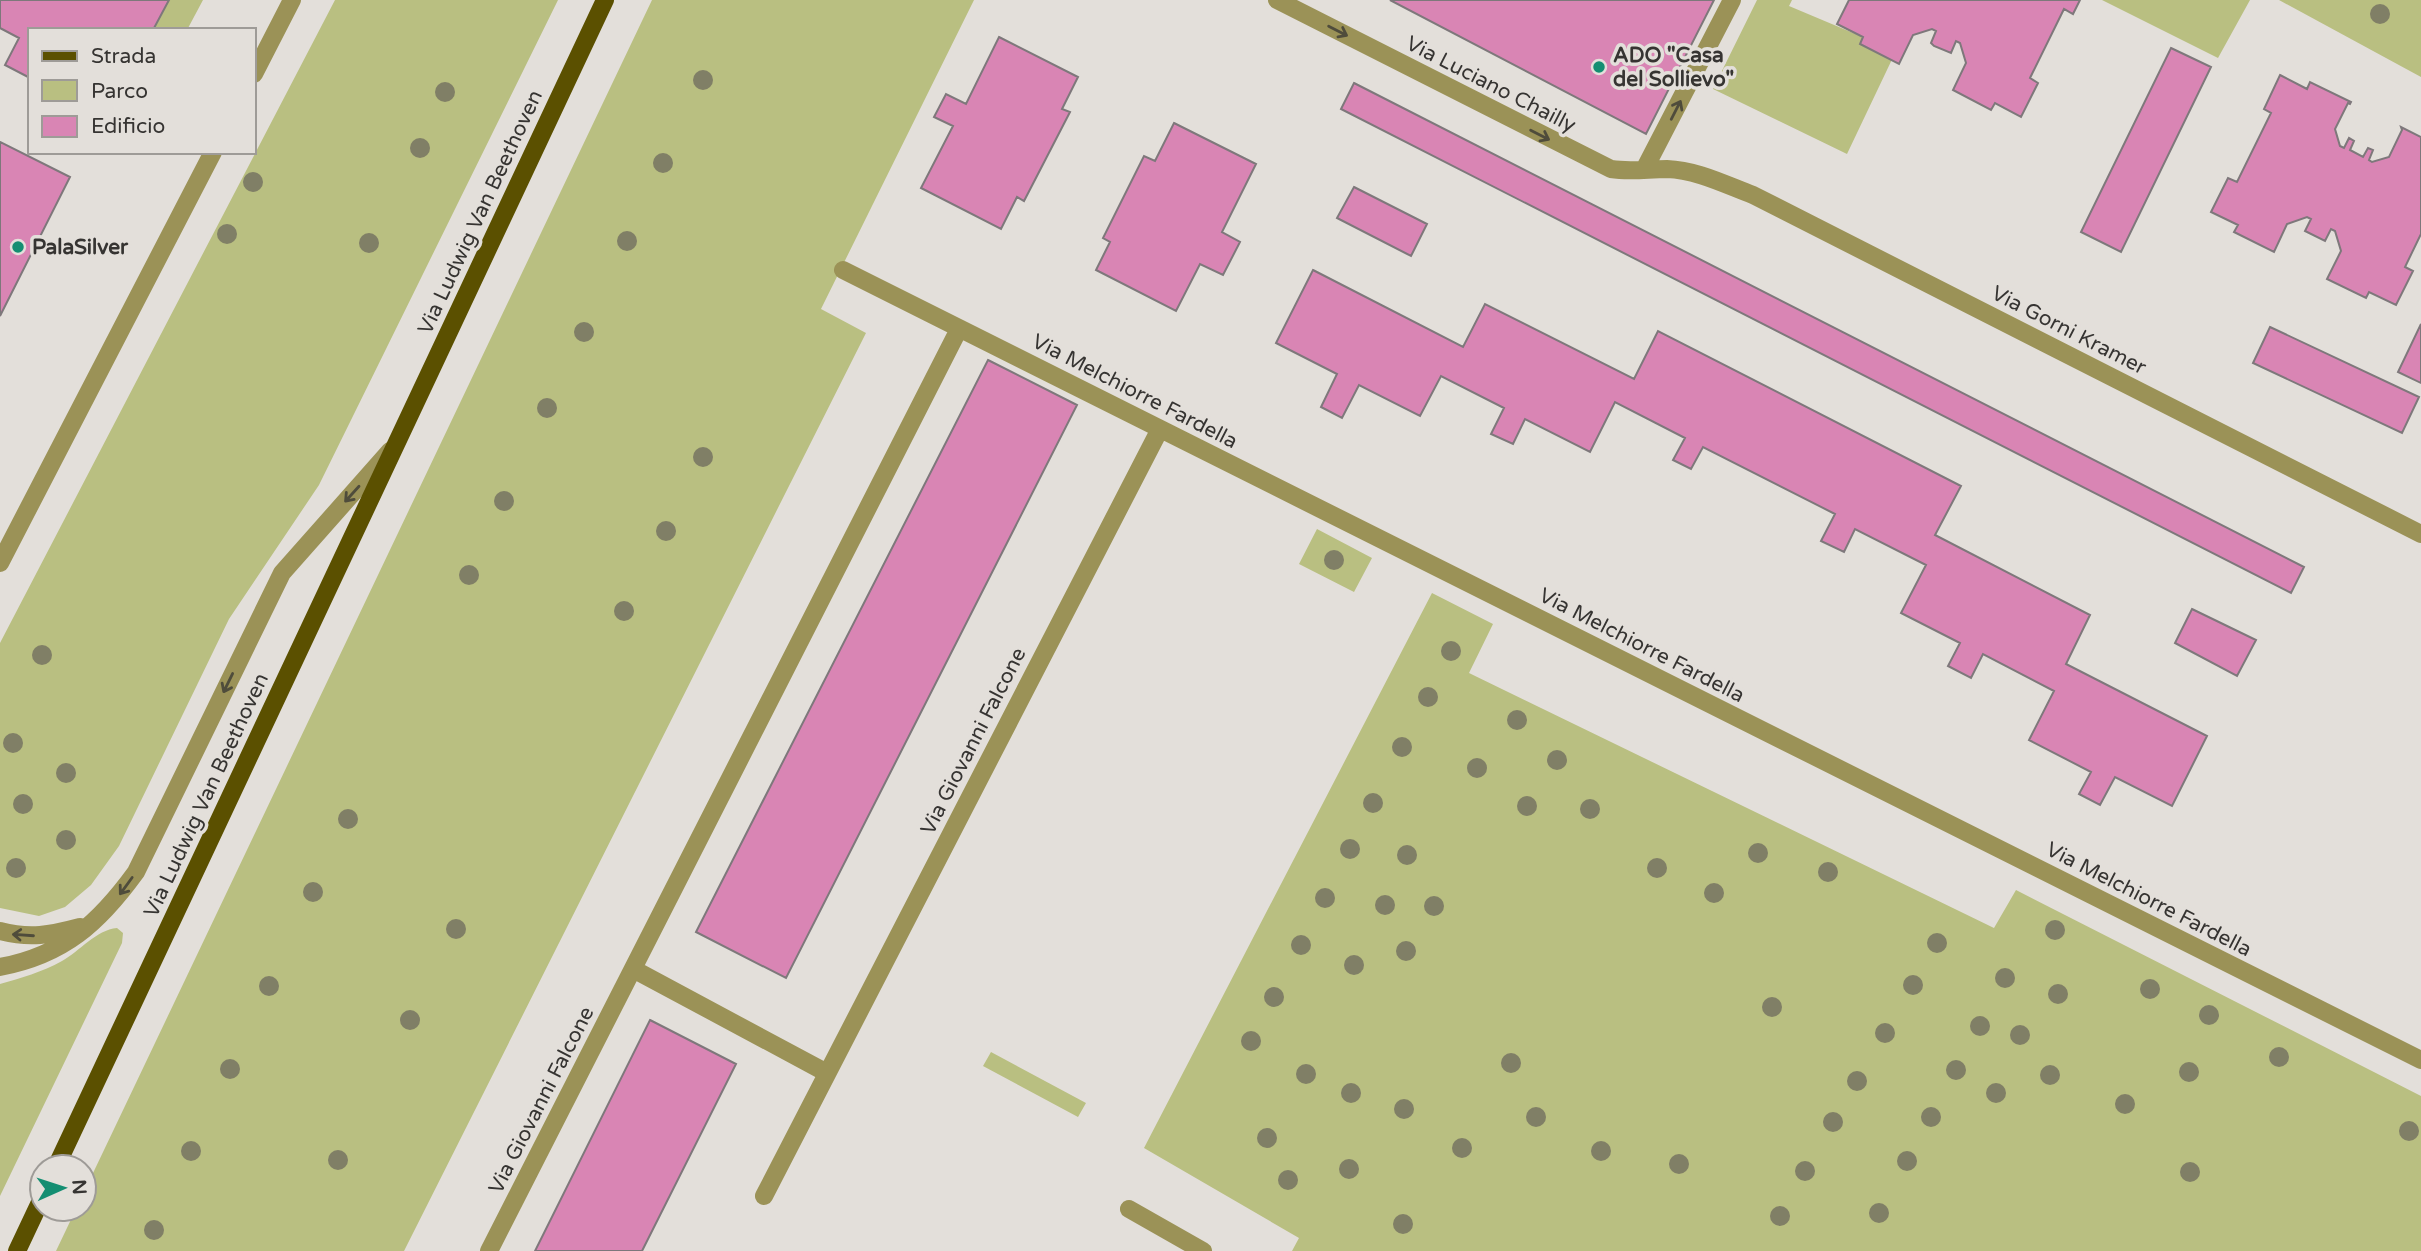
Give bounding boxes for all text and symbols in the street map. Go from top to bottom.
one-way arrow [1327,25,1348,38]
legend [28,28,256,154]
street label: Via Luciano Chailly [1402,31,1580,138]
place label: ADO "Casa del Sollievo" [1613,43,1734,92]
text: Strada [91,44,156,69]
marker: ADO "Casa del Sollievo" [1591,59,1607,75]
text: Parco [91,79,148,104]
street label: Via Ludwig Van Beethoven [413,86,548,338]
one-way arrow [1669,100,1683,121]
text: Edificio [91,114,165,139]
one-way arrow [1529,128,1550,142]
place label: PalaSilver [32,235,129,260]
marker: PalaSilver [10,239,26,255]
street label: Via Gorni Kramer [1987,281,2150,380]
street label: Via Melchiorre Fardella [1028,329,1242,454]
one-way arrow [343,485,360,502]
street label: Via Melchiorre Fardella [1535,583,1749,708]
street label: Via Giovanni Falcone [915,643,1031,839]
street label: Via Ludwig Van Beethoven [139,669,274,921]
one-way arrow [221,672,235,693]
street label: Via Melchiorre Fardella [2042,837,2256,962]
one-way arrow [119,876,134,895]
one-way arrow [12,928,35,941]
street label: Via Giovanni Falcone [483,1002,599,1198]
north arrow [28,1153,98,1223]
text: N [68,1179,90,1195]

